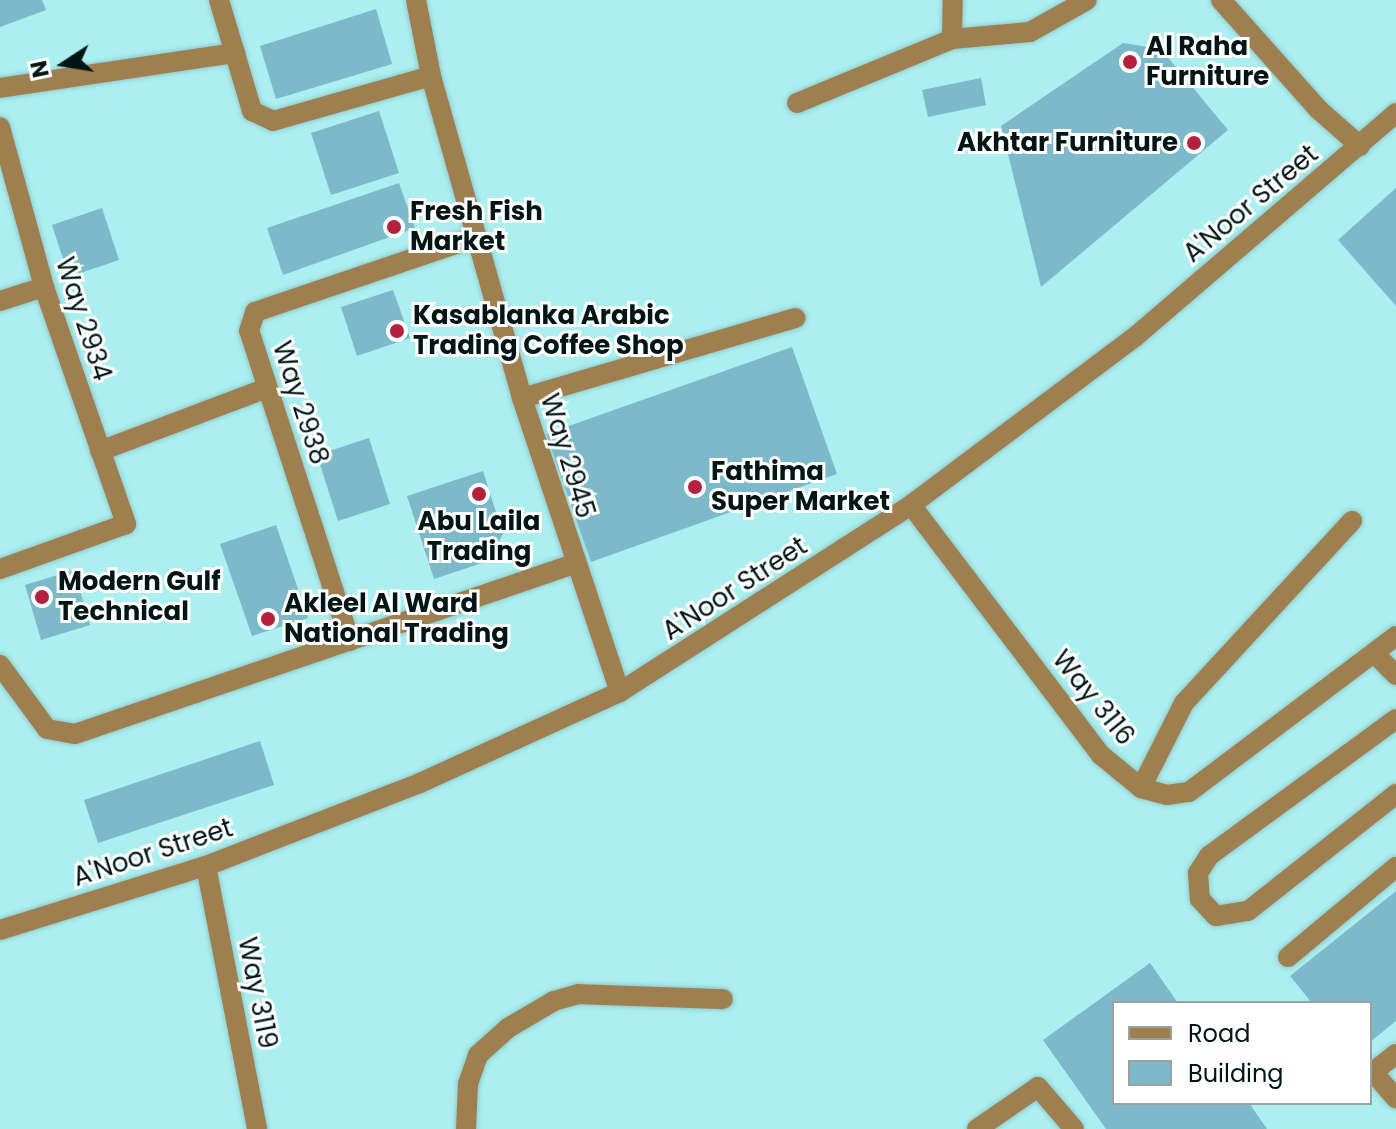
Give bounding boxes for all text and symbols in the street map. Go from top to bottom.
north arrow [24,24,104,104]
place label: Al Raha Furniture [1146,31,1269,92]
marker: Al Raha Furniture [1121,53,1139,71]
text: N [23,58,57,80]
place label: Akhtar Furniture [957,127,1178,159]
marker: Akhtar Furniture [1185,134,1203,152]
street label: A'Noor Street [1177,139,1325,269]
place label: Fresh Fish Market [410,196,543,258]
marker: Fresh Fish Market [385,218,403,236]
street label: Way 2934 [48,254,118,384]
place label: Kasablanka Arabic Trading Coffee Shop [413,300,684,362]
marker: Kasablanka Arabic Trading Coffee Shop [388,322,406,340]
street label: Way 2938 [265,338,335,468]
street label: Way 2945 [533,390,601,522]
place label: Fathima Super Market [711,456,890,518]
marker: Fathima Super Market [686,478,704,496]
marker: Abu Laila Trading [470,485,488,503]
place label: Abu Laila Trading [418,506,540,568]
street label: A'Noor Street [657,531,813,647]
place label: Modern Gulf Technical [58,566,221,628]
marker: Modern Gulf Technical [33,588,51,606]
place label: Akleel Al Ward National Trading [284,588,509,650]
marker: Akleel Al Ward National Trading [259,610,277,628]
street label: Way 3116 [1045,644,1141,752]
street label: A'Noor Street [69,813,237,893]
street label: Way 3119 [231,935,283,1051]
legend [1112,1001,1372,1105]
text: Road [1188,1017,1250,1050]
text: Building [1188,1057,1284,1090]

